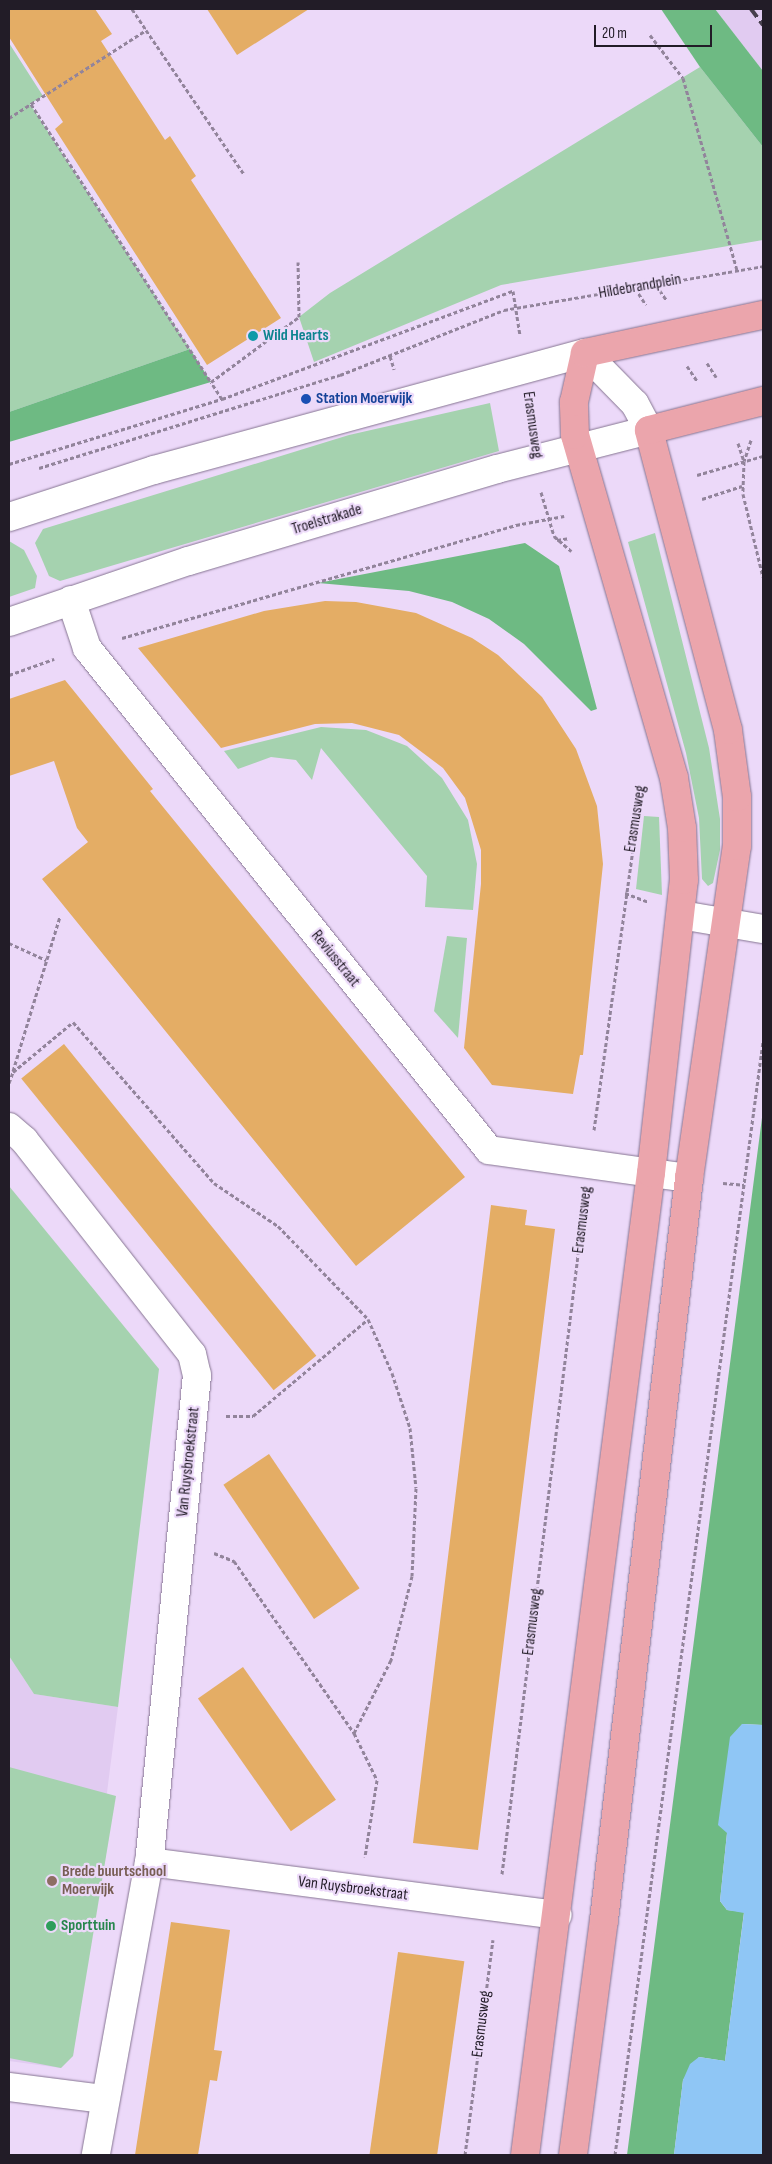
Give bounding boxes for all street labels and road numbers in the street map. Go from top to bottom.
street label: Hildebrandplein [597,270,683,304]
street label: Erasmusweg [518,390,546,460]
street label: Troelstrakade [290,500,364,540]
street label: Erasmusweg [621,784,651,854]
street label: Reviusstraat [306,927,364,991]
street label: Erasmusweg [569,1185,597,1255]
street label: Van Ruysbroekstraat [174,1406,204,1518]
street label: Erasmusweg [519,1587,547,1657]
street label: Van Ruysbroekstraat [297,1873,409,1905]
street label: Erasmusweg [468,1989,496,2059]

